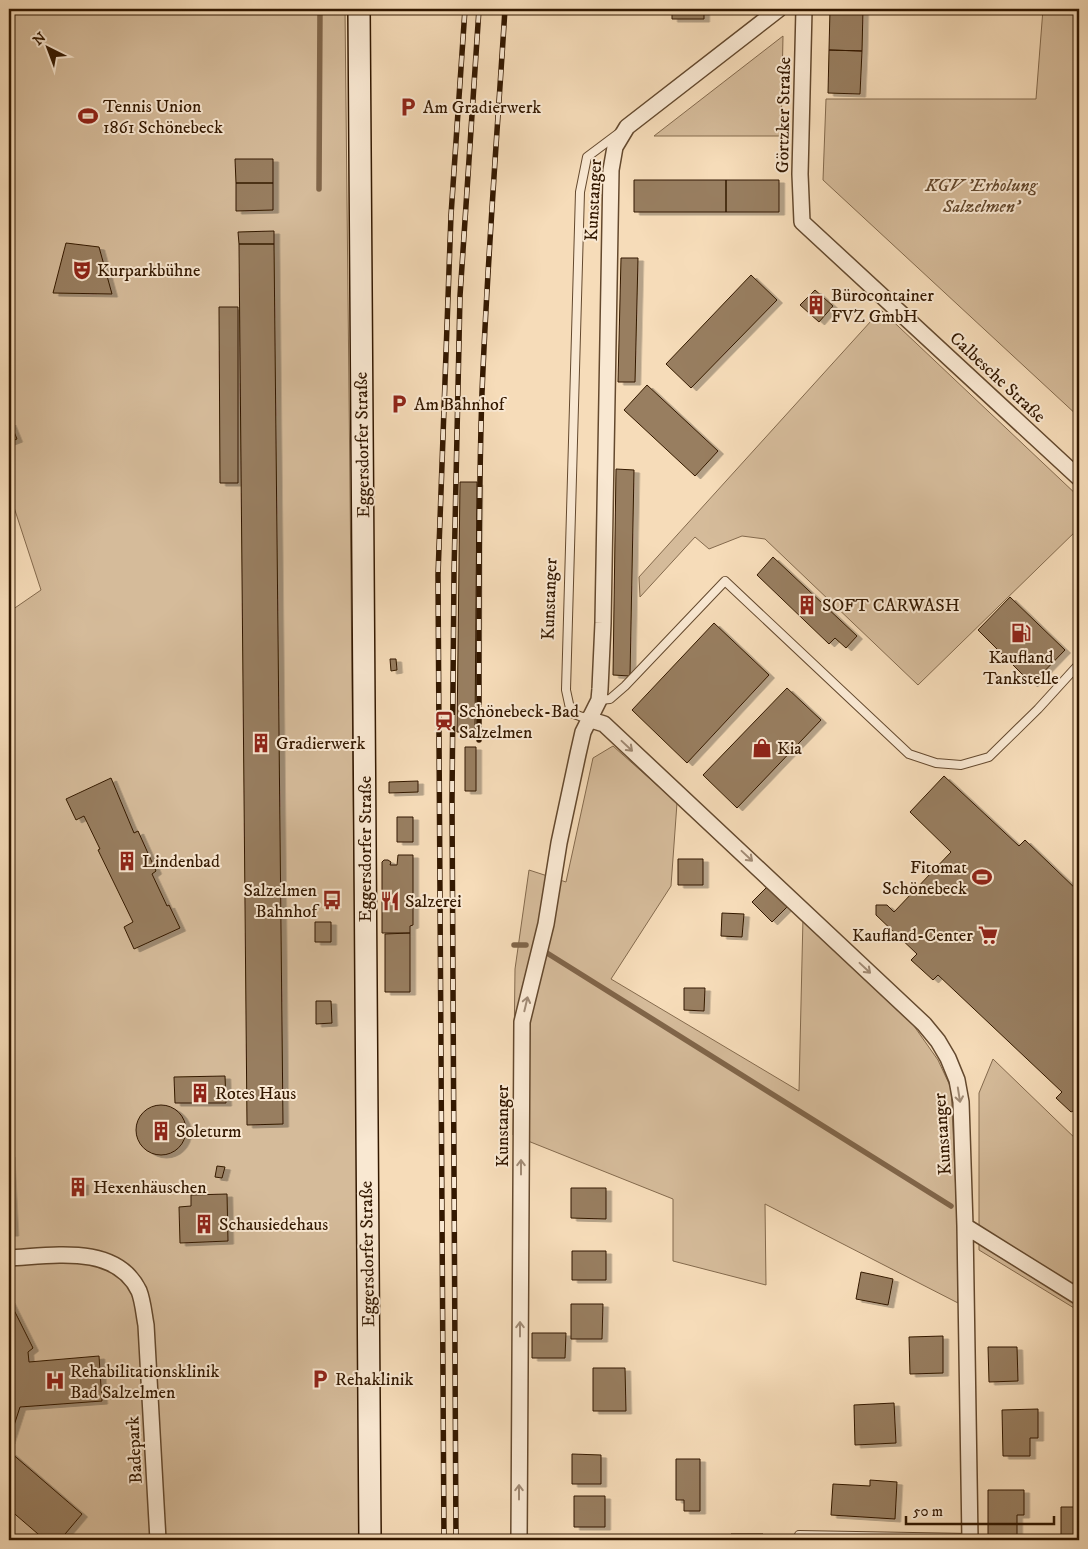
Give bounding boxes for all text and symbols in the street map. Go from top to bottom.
north arrow [22,22,72,72]
text: N [30,28,51,50]
street label: Görtzker Straße [772,57,796,173]
place label: Tennis Union 1861 Schönebeck [103,96,223,139]
parking icon: Am Gradierwerk [397,96,419,118]
place label: Am Gradierwerk [423,97,541,119]
sports icon: Tennis Union 1861 Schönebeck [77,105,99,127]
street label: Kunstanger [581,158,607,242]
park label: KGV 'Erholung Salzelmen' [924,175,1038,218]
theatre icon: Kurparkbühne [71,259,93,281]
place label: Kurparkbühne [97,260,200,282]
place label: Bürocontainer FVZ GmbH [831,285,934,328]
building icon: Bürocontainer FVZ GmbH [805,294,827,316]
street label: Calbesche Straße [945,328,1050,428]
street label: Eggersdorfer Straße [351,372,375,518]
parking icon: Am Bahnhof [388,393,410,415]
place label: Am Bahnhof [414,394,508,416]
street label: Kunstanger [538,557,562,641]
building icon: SOFT CARWASH [796,594,818,616]
place label: SOFT CARWASH [822,595,960,617]
fuel station icon: Kaufland Tankstelle [1010,622,1032,644]
place label: Kaufland Tankstelle [983,647,1059,690]
place label: Schönebeck-Bad Salzelmen [459,701,579,744]
station icon: Schönebeck-Bad Salzelmen [433,710,455,732]
building icon: Gradierwerk [250,732,272,754]
place label: Gradierwerk [276,733,365,755]
shop icon: Kia [751,737,773,759]
place label: Kia [777,738,802,760]
one-way arrow [621,740,634,752]
street label: Eggersdorfer Straße [355,776,377,922]
building icon: Lindenbad [116,850,138,872]
one-way arrow [740,850,753,862]
place label: Lindenbad [142,851,220,873]
place label: Fitomat Schönebeck [882,857,967,900]
sports icon: Fitomat Schönebeck [971,866,993,888]
place label: Salzelmen Bahnhof [244,880,320,923]
bus stop icon: Salzelmen Bahnhof [321,889,343,911]
restaurant icon: Salzerei [379,890,401,912]
place label: Salzerei [405,891,462,913]
supermarket icon: Kaufland-Center [977,924,999,946]
place label: Kaufland-Center [852,925,973,947]
one-way arrow [858,962,871,974]
one-way arrow [522,997,531,1013]
building icon: Rotes Haus [189,1082,211,1104]
place label: Rotes Haus [215,1083,296,1105]
street label: Kunstanger [492,1085,514,1167]
one-way arrow [955,1087,965,1103]
street label: Kunstanger [929,1092,957,1176]
building icon: Soleturm [150,1120,172,1142]
place label: Soleturm [176,1121,242,1143]
one-way arrow [516,1159,526,1175]
building icon: Hexenhäuschen [67,1176,89,1198]
place label: Hexenhäuschen [93,1177,207,1199]
street label: Eggersdorfer Straße [356,1181,380,1327]
building icon: Schausiedehaus [193,1213,215,1235]
place label: Schausiedehaus [219,1214,328,1236]
one-way arrow [515,1321,525,1338]
place label: Rehabilitationsklinik Bad Salzelmen [70,1361,219,1404]
parking icon: Rehaklinik [309,1368,331,1390]
place label: Rehaklinik [335,1369,413,1391]
hospital icon: Rehabilitationsklinik Bad Salzelmen [44,1370,66,1392]
street label: Badepark [122,1415,148,1484]
one-way arrow [514,1484,524,1500]
scale bar [906,1494,1053,1526]
text: 50 m [913,1502,943,1521]

